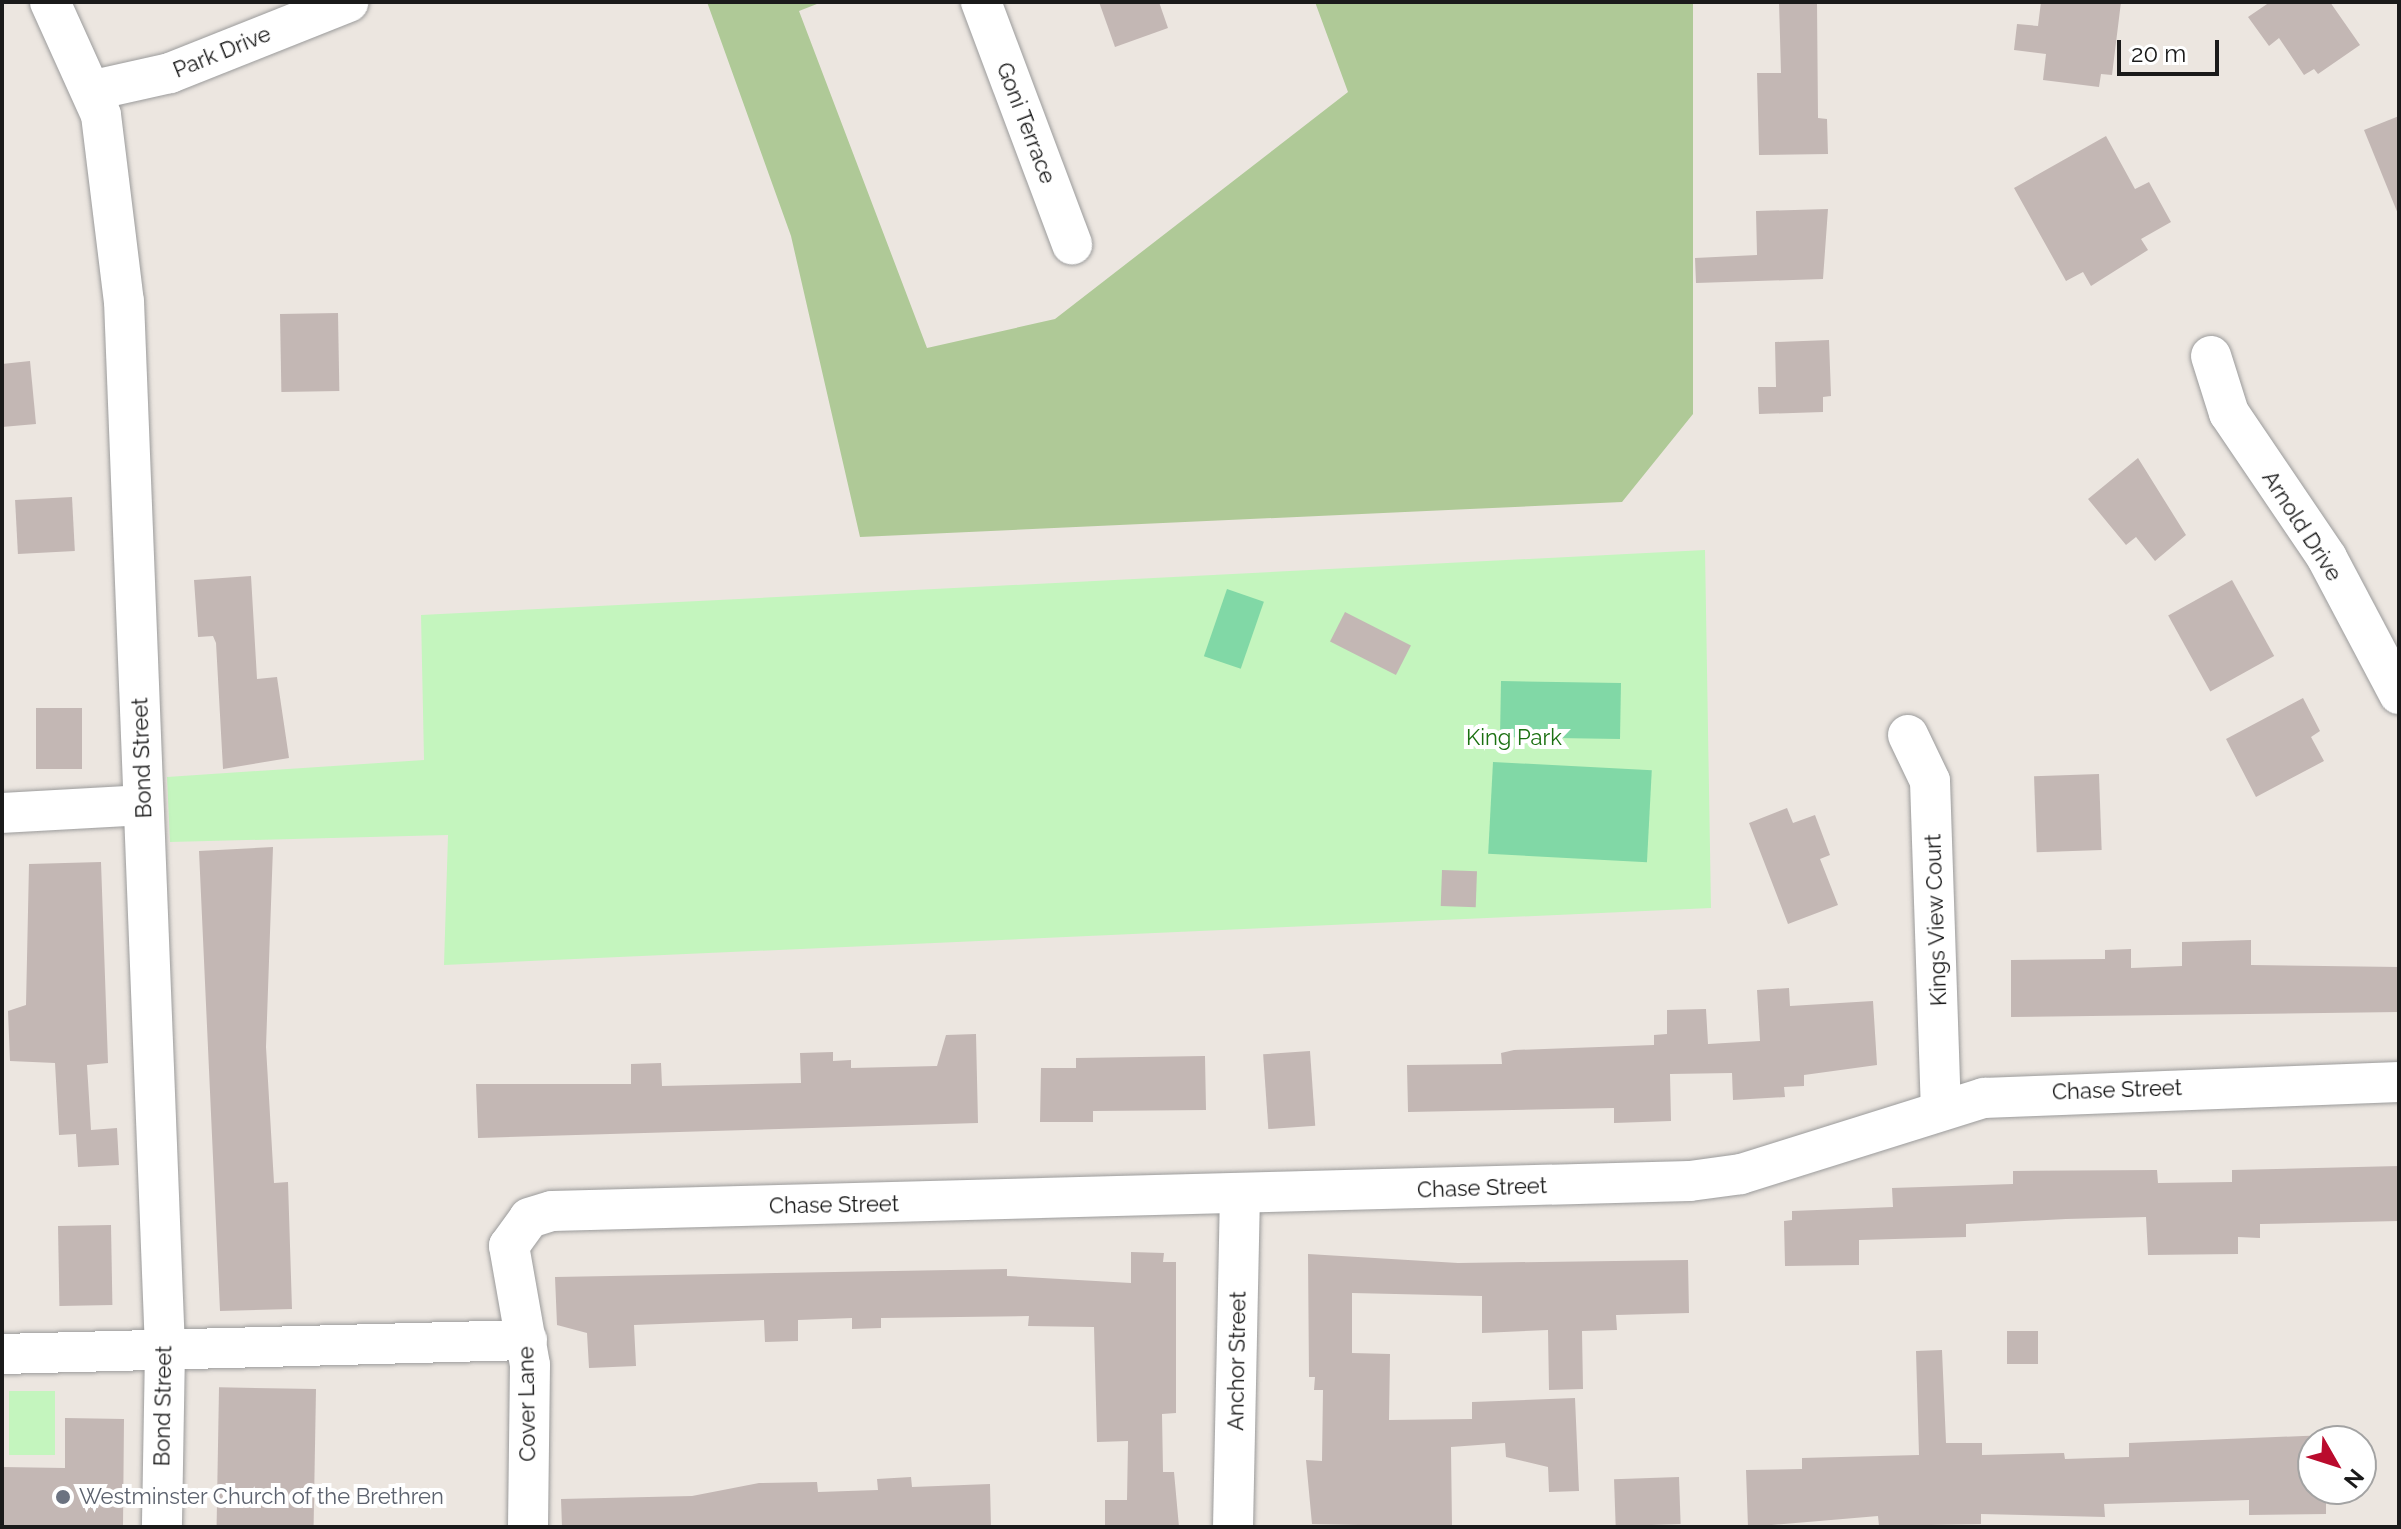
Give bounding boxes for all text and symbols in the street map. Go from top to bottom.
street label: Park Drive [169,20,275,84]
scale bar [2121,24,2223,74]
text: 20 m [2131,39,2186,68]
street label: Goni Terrace [991,58,1061,188]
street label: Arnold Drive [2257,466,2347,586]
street label: Bond Street [127,697,157,819]
park label: King Park [1466,725,1562,751]
street label: Kings View Court [1920,833,1952,1007]
street label: Chase Street [2052,1075,2182,1105]
street label: Chase Street [1417,1173,1547,1203]
street label: Chase Street [769,1191,899,1219]
street label: Anchor Street [1223,1291,1251,1431]
street label: Bond Street [149,1345,177,1467]
street label: Cover Lane [513,1346,541,1462]
north arrow [2297,1425,2377,1505]
text: N [2339,1464,2369,1494]
place label: Westminster Church of the Brethren [79,1484,445,1510]
marker: Westminster Church of the Brethren [54,1488,72,1506]

